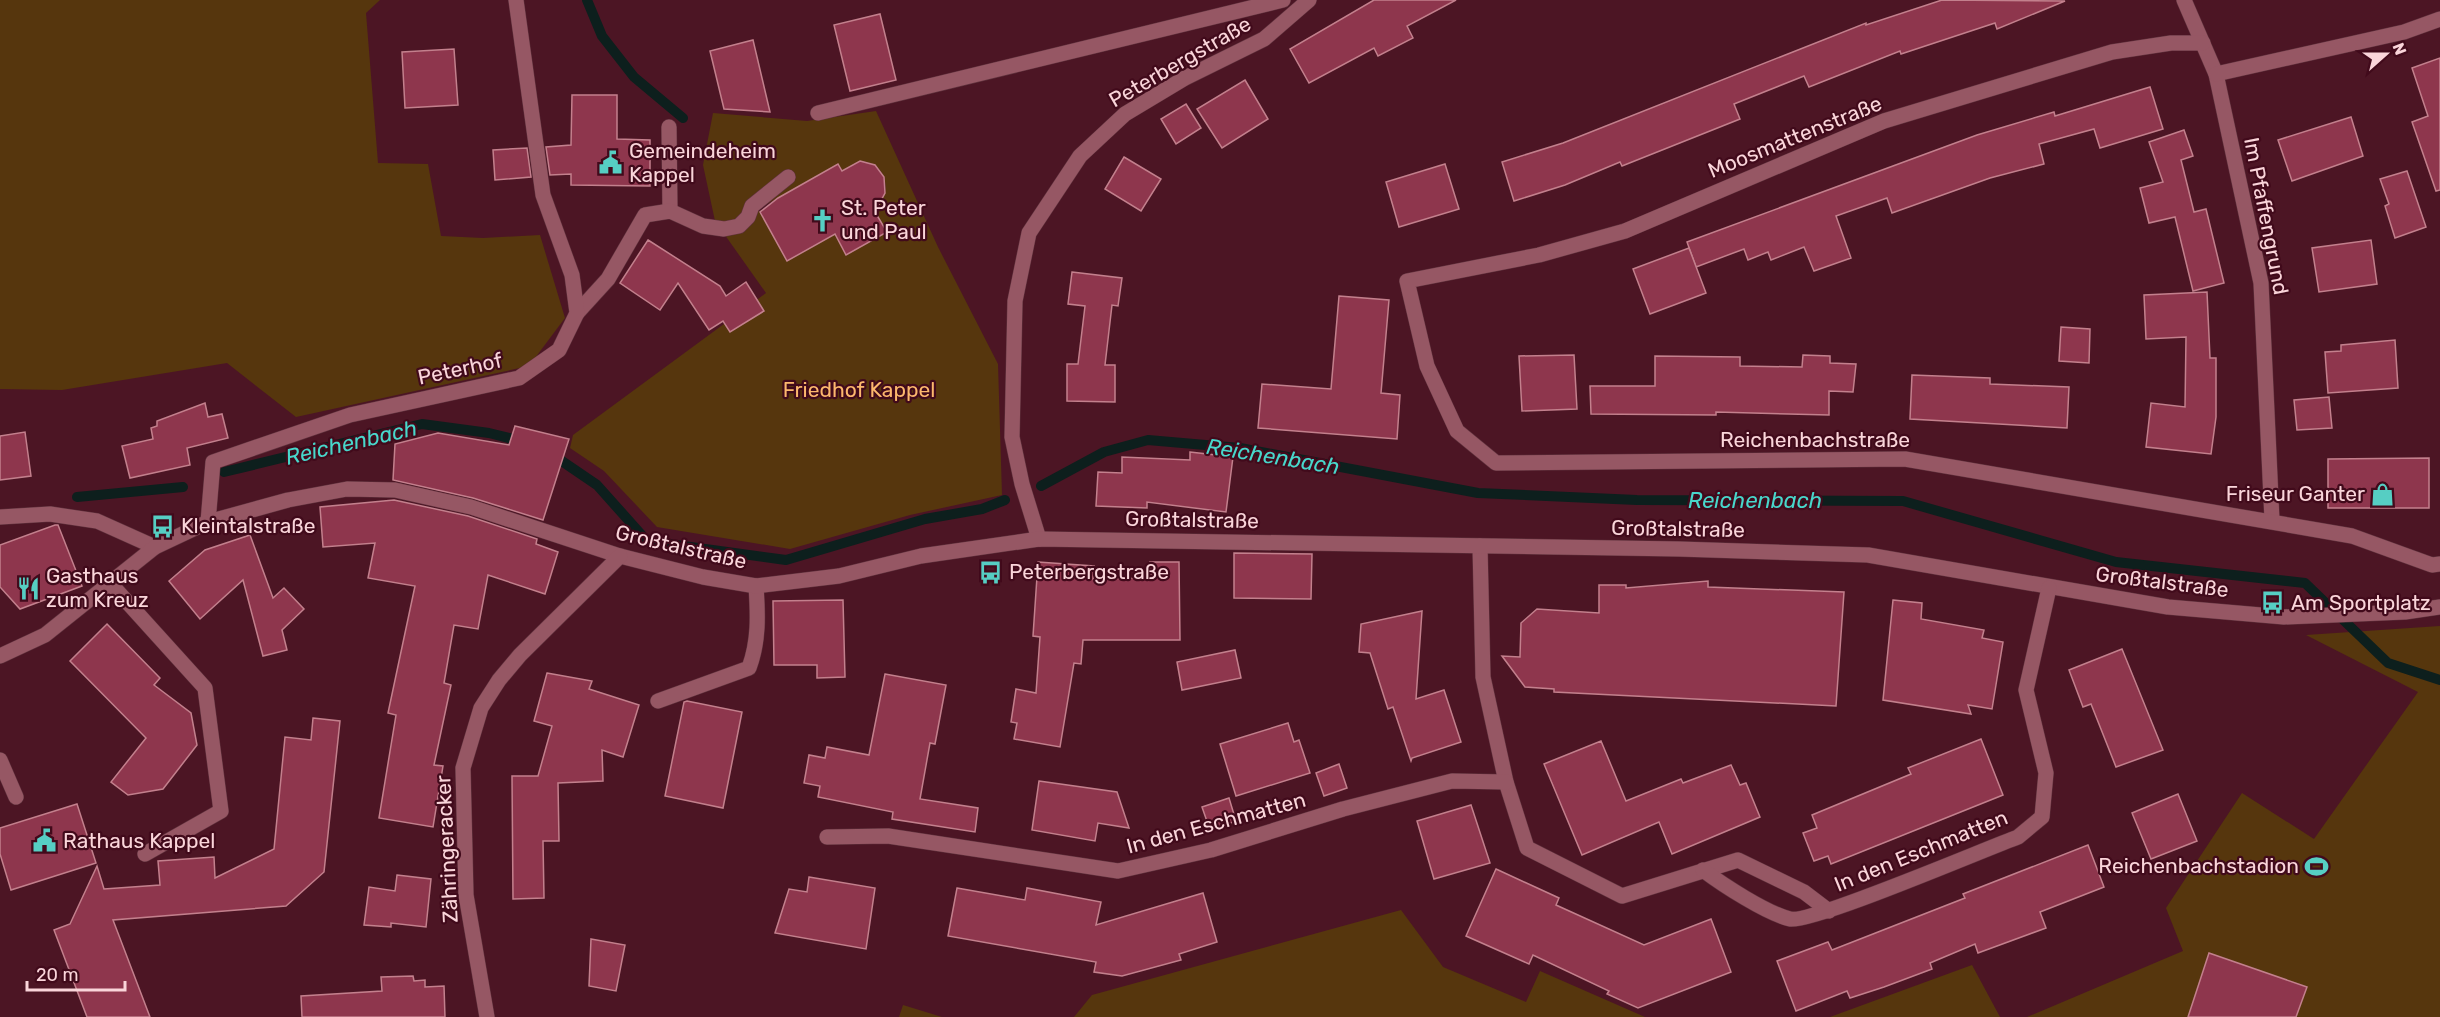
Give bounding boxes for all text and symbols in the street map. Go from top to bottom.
street label: Peterbergstraße [1104,11,1255,112]
north arrow [2356,24,2416,84]
text: N [2389,40,2410,58]
street label: Moosmattenstraße [1704,90,1885,183]
street label: Im Pfaffengrund [2239,135,2294,297]
place label: Gemeindeheim Kappel [629,138,776,187]
public building icon: Gemeindeheim Kappel [598,150,624,176]
place label: St. Peter und Paul [841,195,927,244]
church icon: St. Peter und Paul [810,207,836,233]
street label: Peterhof [415,347,504,390]
park label: Friedhof Kappel [783,377,935,402]
water label: Reichenbach [283,414,420,471]
street label: Reichenbachstraße [1720,427,1910,452]
water label: Reichenbach [1204,433,1341,480]
place label: Friseur Ganter [2226,481,2365,506]
shop icon: Friseur Ganter [2370,481,2396,507]
water label: Reichenbach [1688,487,1822,514]
street label: Großtalstraße [1125,506,1259,533]
bus stop icon: Kleintalstraße [150,513,176,539]
place label: Kleintalstraße [181,513,315,538]
street label: Großtalstraße [1611,515,1745,542]
street label: Großtalstraße [613,519,749,574]
bus stop icon: Peterbergstraße [978,559,1004,585]
place label: Peterbergstraße [1009,559,1169,584]
street label: Großtalstraße [2094,561,2230,602]
place label: Gasthaus zum Kreuz [46,563,149,612]
restaurant icon: Gasthaus zum Kreuz [15,575,41,601]
bus stop icon: Am Sportplatz [2260,590,2286,616]
place label: Am Sportplatz [2291,590,2431,615]
street label: Zähringeracker [430,774,463,924]
street label: In den Eschmatten [1123,787,1308,858]
street label: In den Eschmatten [1831,804,2011,897]
public building icon: Rathaus Kappel [32,828,58,854]
place label: Rathaus Kappel [63,828,215,853]
place label: Reichenbachstadion [2098,853,2299,878]
sports icon: Reichenbachstadion [2304,853,2330,879]
scale bar [27,954,124,992]
text: 20 m [36,964,78,986]

